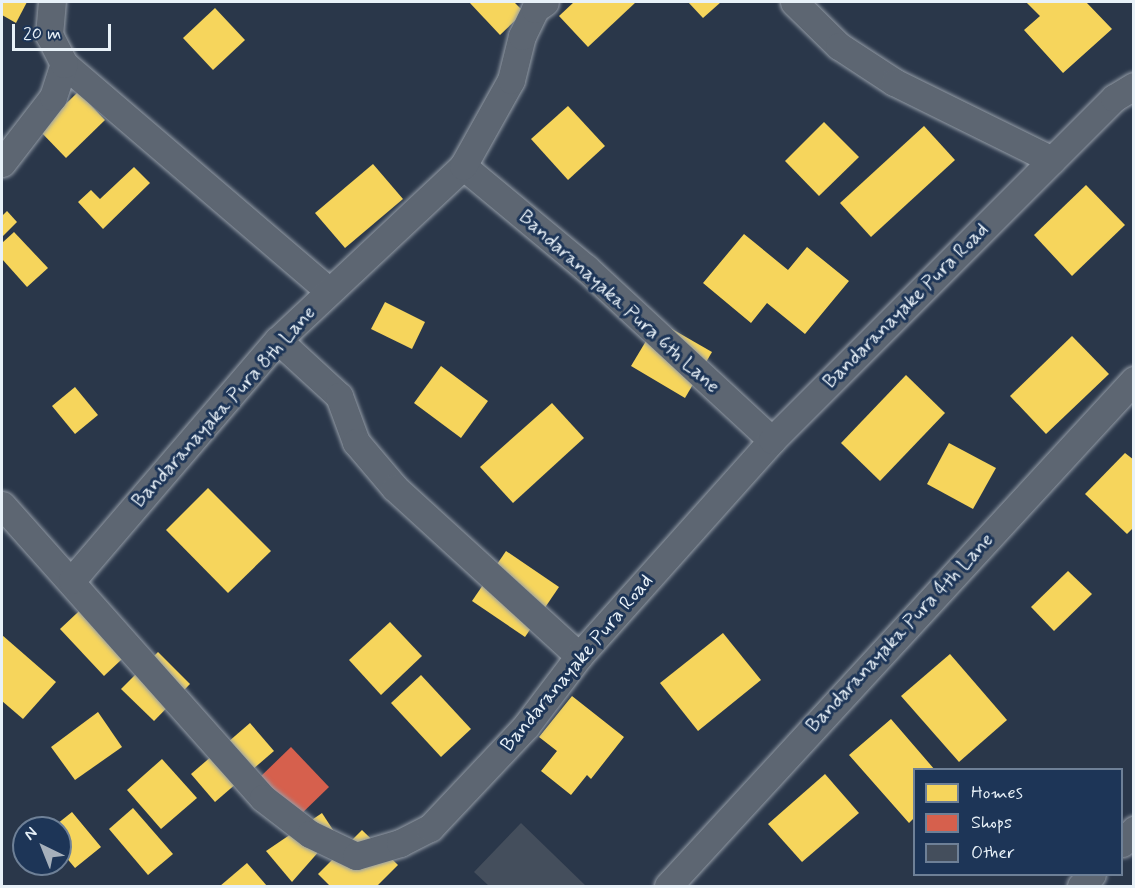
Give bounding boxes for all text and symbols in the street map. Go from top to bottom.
scale bar [15,12,114,50]
text: 20 m [23,22,61,46]
street label: Bandaranayaka Pura 6th Lane [514,205,724,399]
street label: Bandaranayake Pura Road [818,218,994,394]
street label: Bandaranayaka Pura 8th Lane [127,301,321,513]
street label: Bandaranayaka Pura 4th Lane [801,528,999,738]
street label: Bandaranayake Pura Road [496,569,658,757]
legend [913,768,1123,876]
text: Homes [971,781,1023,805]
text: Shops [971,811,1012,835]
north arrow [12,816,72,876]
text: N [20,823,42,845]
text: Other [971,841,1015,865]

